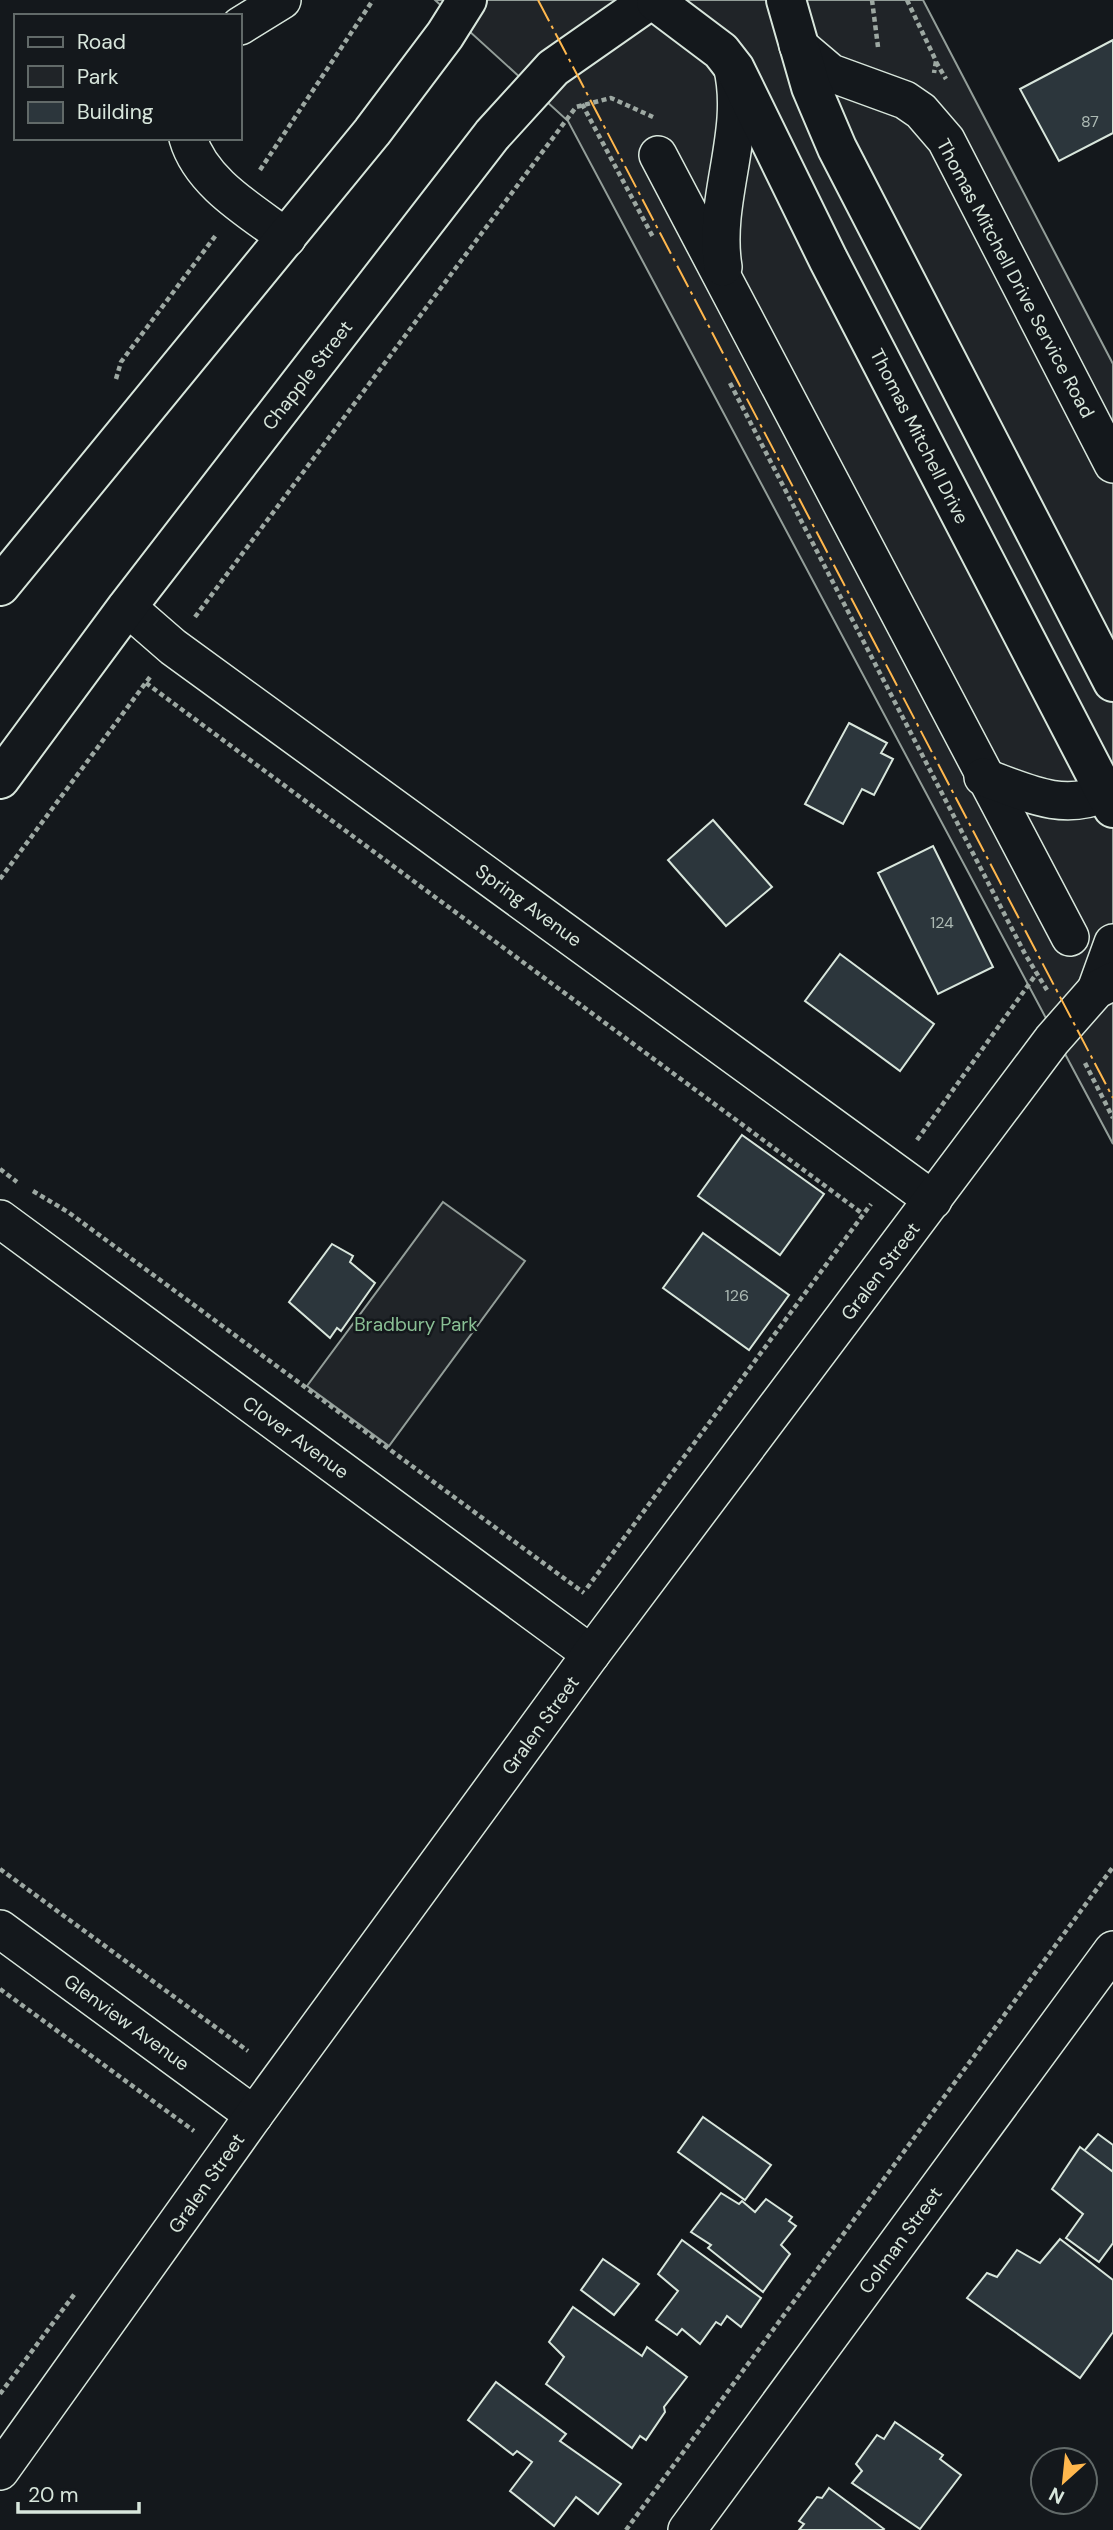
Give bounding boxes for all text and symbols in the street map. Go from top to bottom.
legend [14,14,242,140]
text: Road [77,28,126,56]
text: Park [77,63,119,91]
text: Building [77,98,154,126]
house number: 87 [1081,111,1099,132]
street label: Thomas Mitchell Drive Service Road [931,134,1100,422]
street label: Chapple Street [257,315,358,435]
street label: Thomas Mitchell Drive [864,344,975,528]
street label: Spring Avenue [471,858,587,952]
house number: 124 [930,912,954,933]
street label: Gralen Street [835,1217,925,1325]
house number: 126 [725,1285,749,1306]
park label: Bradbury Park [354,1312,478,1337]
street label: Clover Avenue [238,1390,354,1484]
street label: Gralen Street [496,1671,585,1780]
street label: Glenview Avenue [59,1968,194,2076]
street label: Gralen Street [163,2128,250,2238]
street label: Colman Street [853,2182,948,2299]
north arrow [1029,2446,1099,2516]
scale bar [18,2470,138,2514]
text: 20 m [28,2481,79,2509]
text: N [1045,2481,1068,2510]

